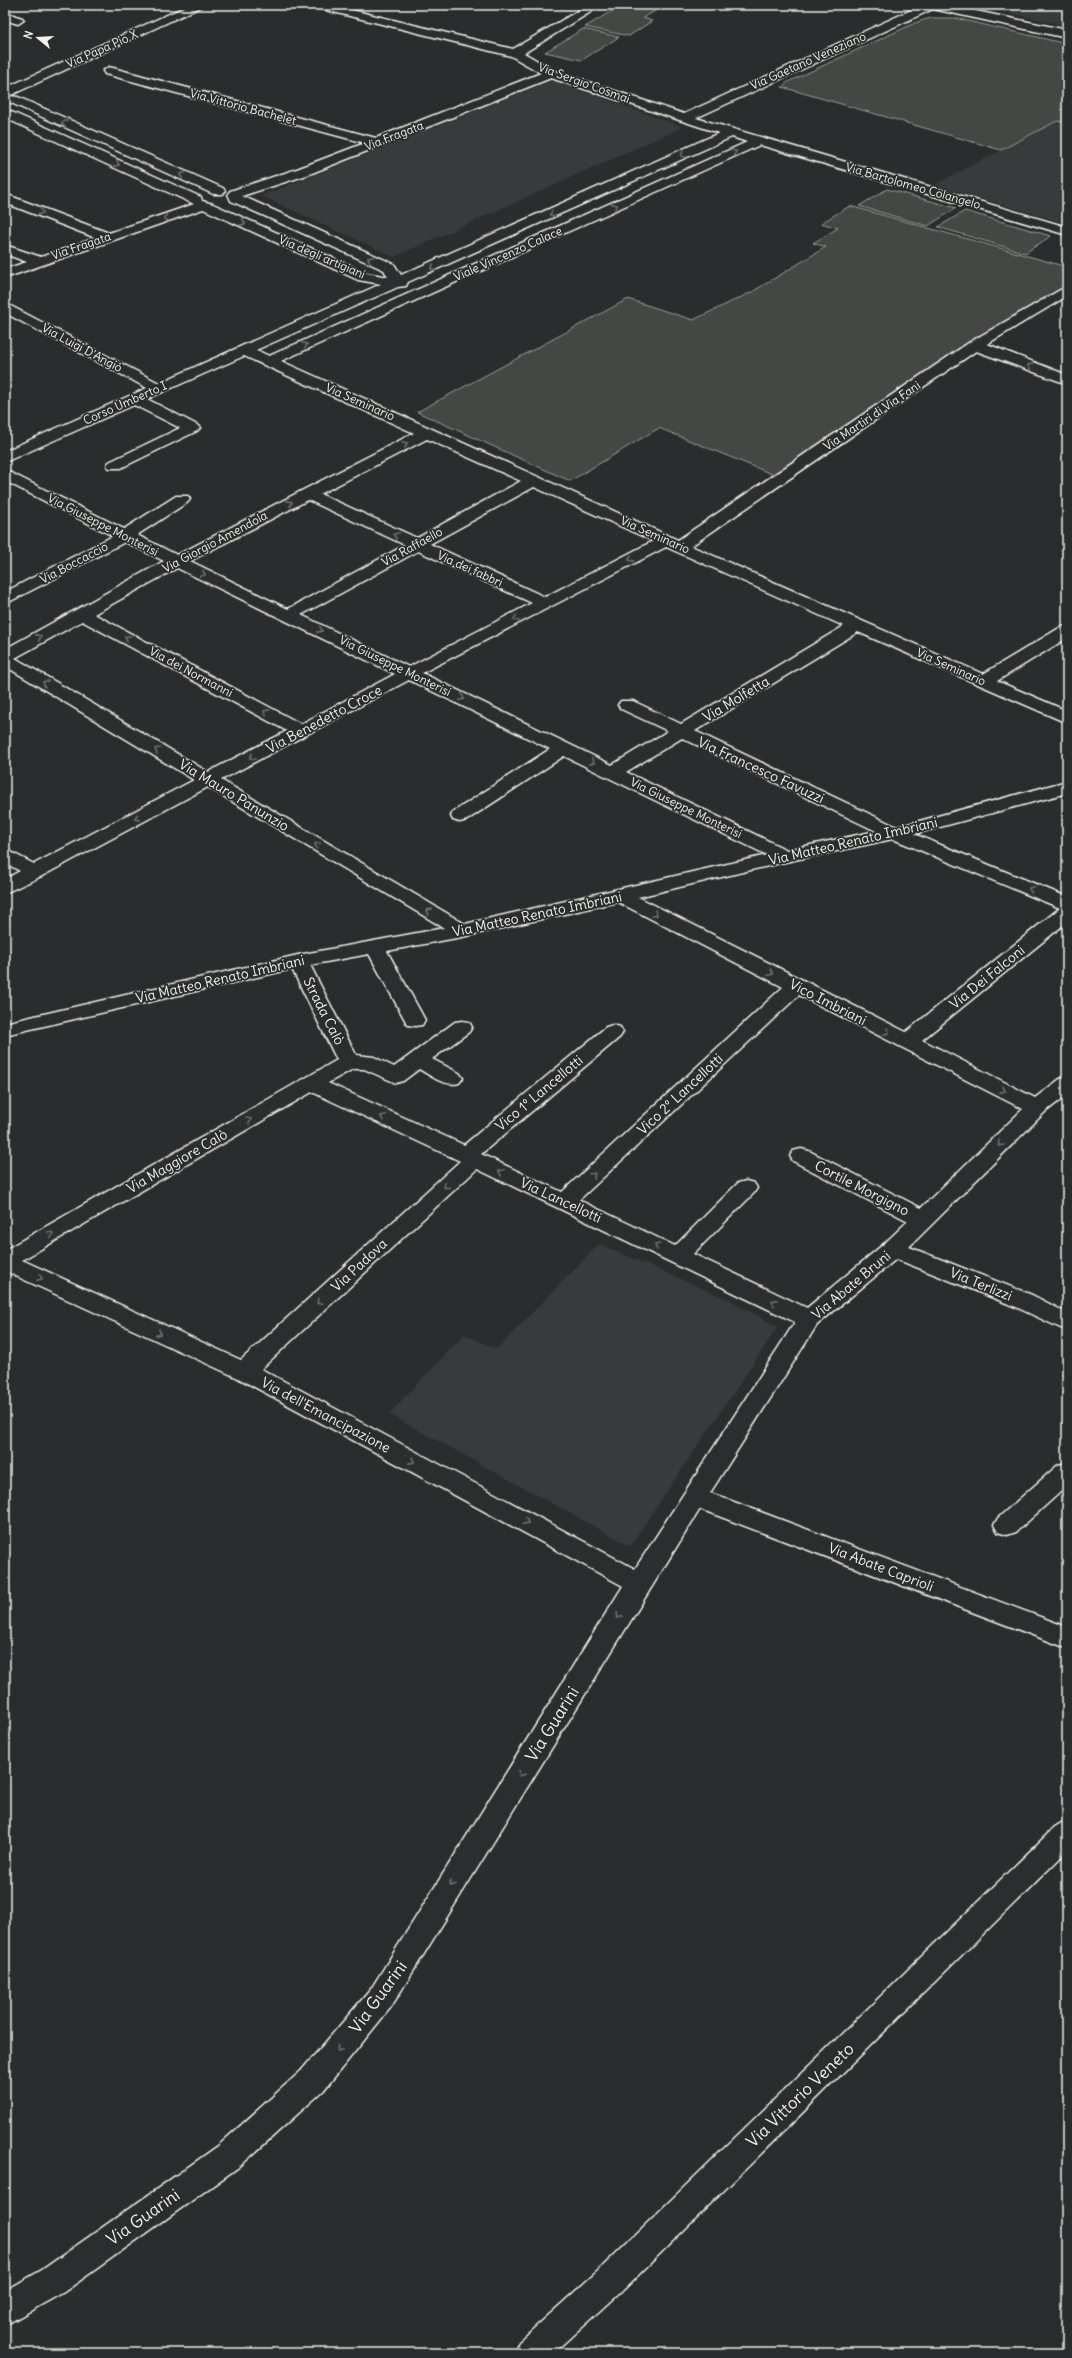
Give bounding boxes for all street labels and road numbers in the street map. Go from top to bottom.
street label: Via Papa Pio X [63,26,141,71]
street label: Via Gaetano Veneziano [748,28,868,93]
street label: Via Sergio Cosmai [536,59,632,106]
street label: Via Vittorio Bachelet [188,85,298,128]
street label: Via Fragata [362,117,426,154]
street label: Via Bartolomeo Colangelo [844,159,983,212]
street label: Viale Vincenzo Calace [451,223,564,284]
street label: Via Fragata [49,228,113,263]
street label: Via degli artigiani [277,232,368,282]
street label: Via Luigi D'Angiò [39,320,125,375]
street label: Corso Umberto I [81,377,169,428]
street label: Via Martiri di Via Fani [820,378,923,454]
street label: Via Seminario [323,380,397,424]
street label: Via Giuseppe Monterisi [45,490,161,559]
street label: Via Giorgio Amendola [160,507,270,576]
street label: Via Seminario [618,513,692,557]
street label: Via Raffaello [379,524,445,569]
street label: Via Boccaccio [37,538,111,587]
street label: Via dei fabbri [435,547,505,590]
street label: Via Giuseppe Monterisi [337,632,454,699]
street label: Via dei Normanni [147,643,236,700]
street label: Via Seminario [914,645,988,689]
street label: Via Molfetta [699,672,773,726]
street label: Via Benedetto Croce [263,681,385,757]
street label: Via Francesco Favuzzi [695,733,827,807]
street label: Via Mauro Panunzio [176,755,293,835]
street label: Via Giuseppe Monterisi [628,774,745,841]
street label: Via Matteo Renato Imbriani [767,813,939,869]
street label: Via Matteo Renato Imbriani [451,887,623,941]
street label: Via Dei Falconi [946,941,1028,1013]
street label: Via Matteo Renato Imbriani [134,951,306,1007]
street label: Strada Calò [299,974,349,1048]
street label: Vico Imbriani [786,975,870,1029]
street label: Vico 2º Lancellotti [633,1050,727,1138]
street label: Vico 1º Lancellotti [492,1051,586,1135]
street label: Via Maggiore Calò [123,1125,231,1197]
street label: Cortile Morgigno [812,1156,913,1220]
street label: Via Lancellotti [517,1173,605,1227]
street label: Via Padova [327,1235,391,1295]
street label: Via Abate Bruni [808,1247,894,1323]
street label: Via Terlizzi [947,1263,1015,1305]
street label: Via dell'Emancipazione [258,1373,394,1457]
street label: Via Abate Caprioli [826,1539,936,1595]
street label: Via Guarini [520,1682,584,1766]
street label: Via Guarini [344,1956,412,2038]
street label: Via Vittorio Veneto [742,2038,858,2152]
street label: Via Guarini [102,2184,184,2250]

